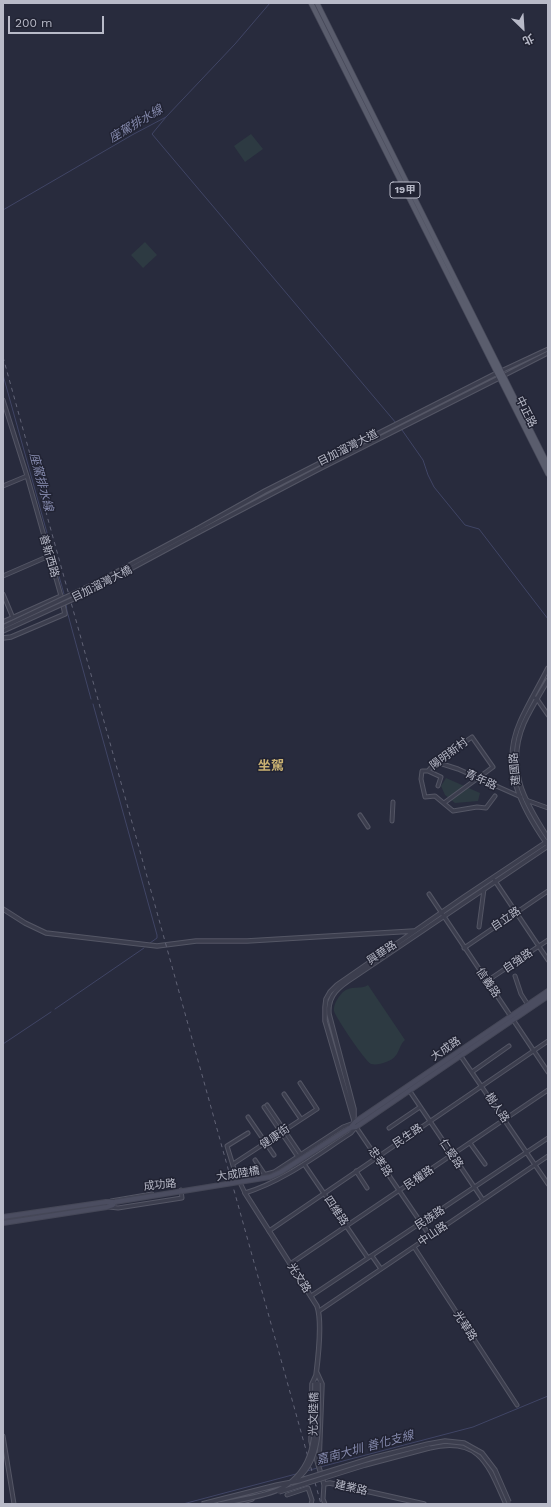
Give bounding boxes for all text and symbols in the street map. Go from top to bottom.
scale bar [10,8,106,34]
north arrow [503,8,543,48]
text: 200 m [15,16,52,30]
text: 北 [521,31,536,48]
water label: 座駕排水線 [107,102,165,146]
road number: 19甲 [390,182,420,198]
street label: 中正路 [513,394,539,430]
street label: 目加溜灣大道 [316,427,380,469]
water label: 座駕排水線 [26,451,56,513]
street label: 善新西路 [37,533,61,579]
street label: 目加溜灣大橋 [70,563,134,605]
street label: 陽明新村 [427,735,471,773]
street label: 建國路 [507,752,523,786]
district label: 坐駕 [258,758,284,774]
street label: 青年路 [463,767,499,793]
street label: 自立路 [489,904,523,934]
street label: 興華路 [365,938,399,968]
street label: 自強路 [501,946,535,976]
street label: 信義路 [473,966,503,1000]
street label: 大成路 [429,1034,463,1064]
street label: 樹人路 [482,1091,512,1125]
street label: 民生路 [391,1121,425,1151]
street label: 健康街 [258,1122,292,1152]
street label: 仁愛路 [436,1137,466,1171]
street label: 忠孝路 [365,1145,395,1179]
street label: 民權路 [402,1163,436,1193]
street label: 大成陸橋 [215,1164,261,1184]
street label: 成功路 [143,1177,177,1193]
street label: 四維路 [321,1194,351,1228]
street label: 民族路 [413,1203,447,1233]
street label: 中山路 [416,1219,450,1249]
street label: 光文路 [284,1261,314,1295]
street label: 光華路 [450,1309,480,1343]
street label: 光文陸橋 [307,1392,321,1436]
water label: 嘉南大圳 善化支線 [315,1428,415,1468]
street label: 建業路 [333,1478,369,1498]

